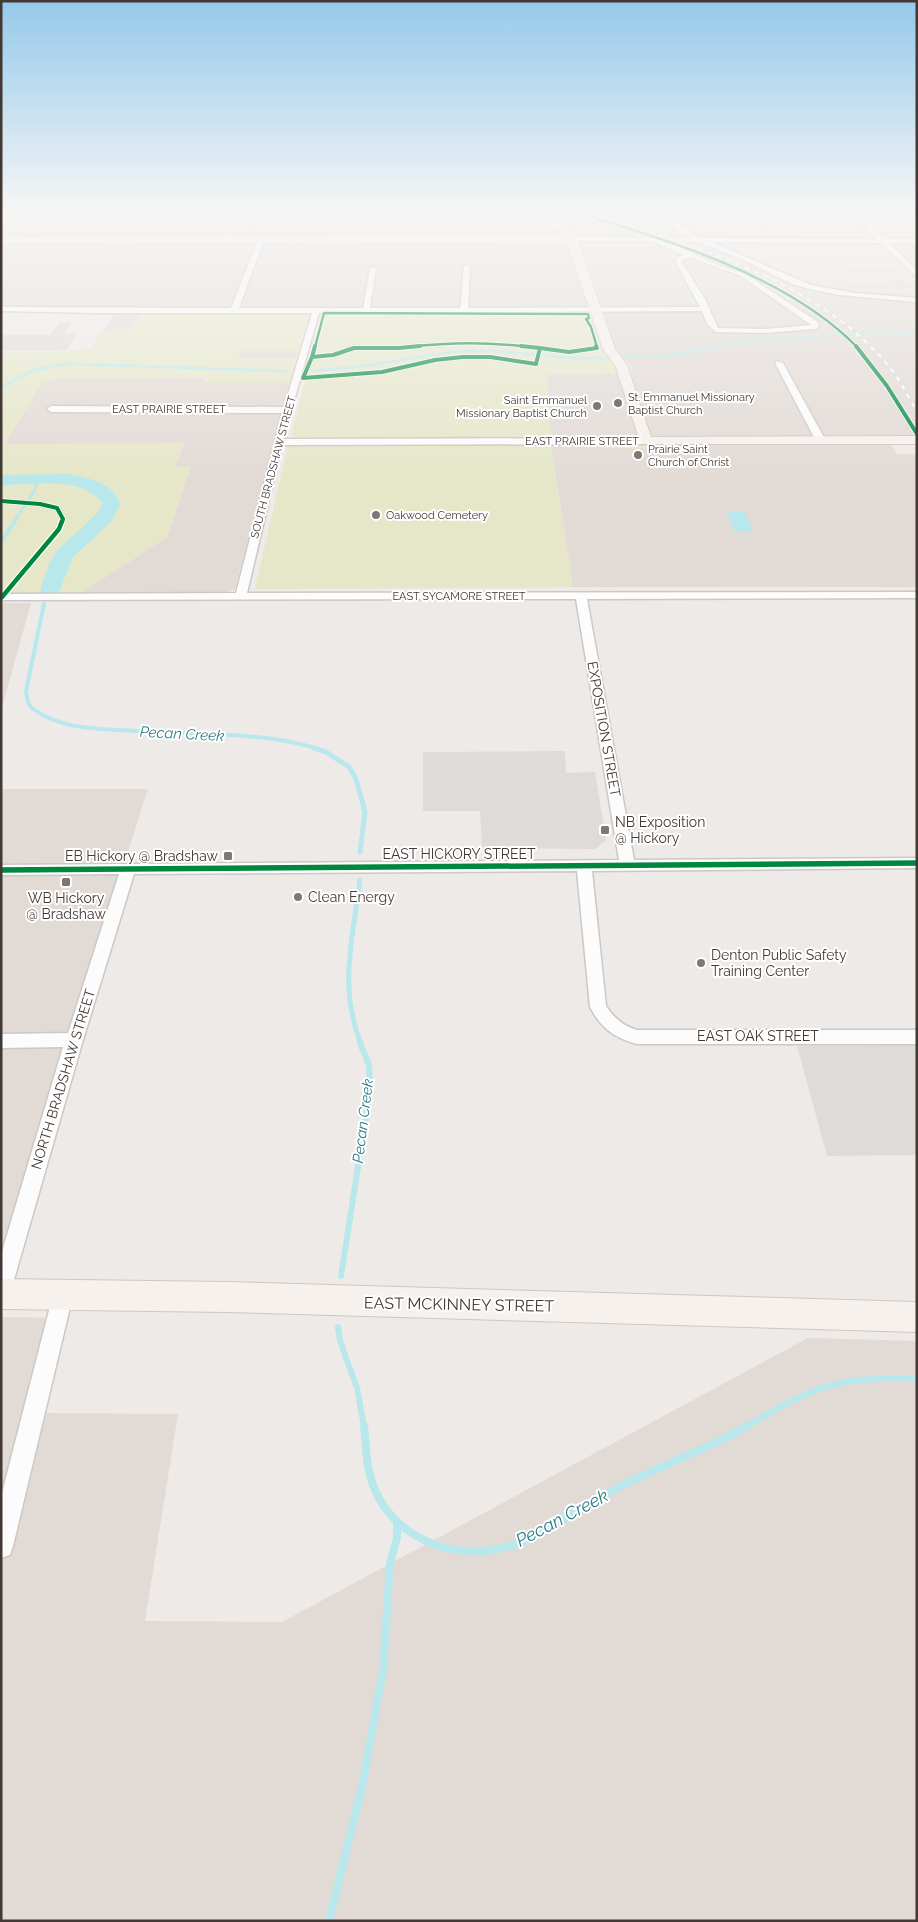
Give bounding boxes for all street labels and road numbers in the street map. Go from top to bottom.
street label: SOUTH BRADSHAW STREET [248,394,299,540]
street label: EAST PRAIRIE STREET [112,403,226,416]
street label: EAST PRAIRIE STREET [525,435,639,448]
street label: EAST SYCAMORE STREET [392,590,526,603]
street label: EXPOSITION STREET [584,660,624,798]
street label: EAST HICKORY STREET [382,846,536,862]
street label: NORTH BRADSHAW STREET [28,987,98,1171]
street label: EAST OAK STREET [697,1028,819,1044]
street label: EAST MCKINNEY STREET [364,1293,554,1316]

